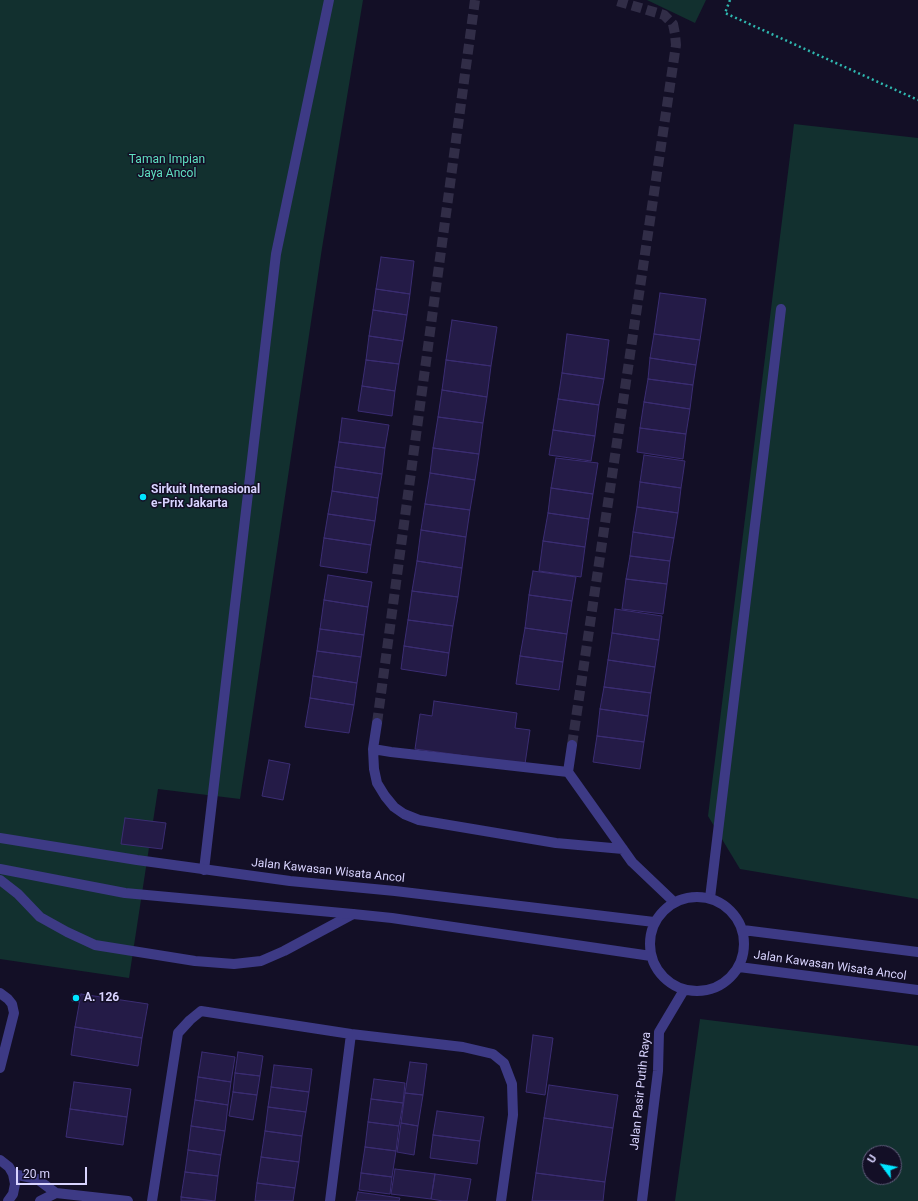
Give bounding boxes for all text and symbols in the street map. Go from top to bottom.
park label: Taman Impian Jaya Ancol [129,153,205,181]
place label: Sirkuit Internasional e-Prix Jakarta [151,483,260,511]
marker: Sirkuit Internasional e-Prix Jakarta [138,492,148,502]
street label: Jalan Kawasan Wisata Ancol [251,856,405,886]
street label: Jalan Kawasan Wisata Ancol [753,948,907,984]
place label: A. 126 [84,991,119,1005]
marker: A. 126 [71,993,81,1003]
street label: Jalan Pasir Putih Raya [628,1031,654,1151]
north arrow [862,1145,902,1185]
text: U [865,1152,880,1165]
scale bar [18,1159,89,1185]
text: 20 m [23,1167,50,1181]

